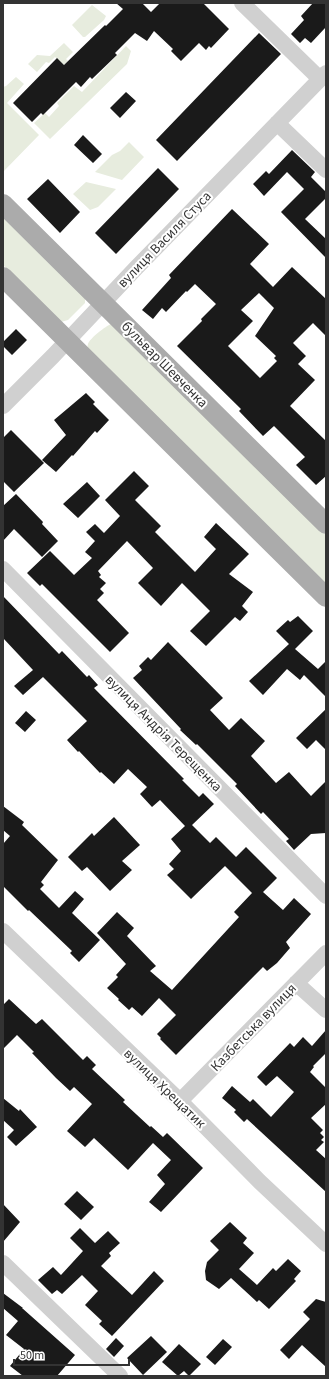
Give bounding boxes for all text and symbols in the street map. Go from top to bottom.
street label: вулиця Василя Стуса [113,187,216,293]
street label: бульвар Шевченка [117,317,212,412]
street label: вулиця Андрія Терещенка [100,671,226,797]
street label: Казбетська вулиця [206,979,301,1076]
street label: вулиця Хрещатик [119,1044,210,1133]
scale bar [14,1341,129,1367]
text: 50 m [20,1347,44,1364]

